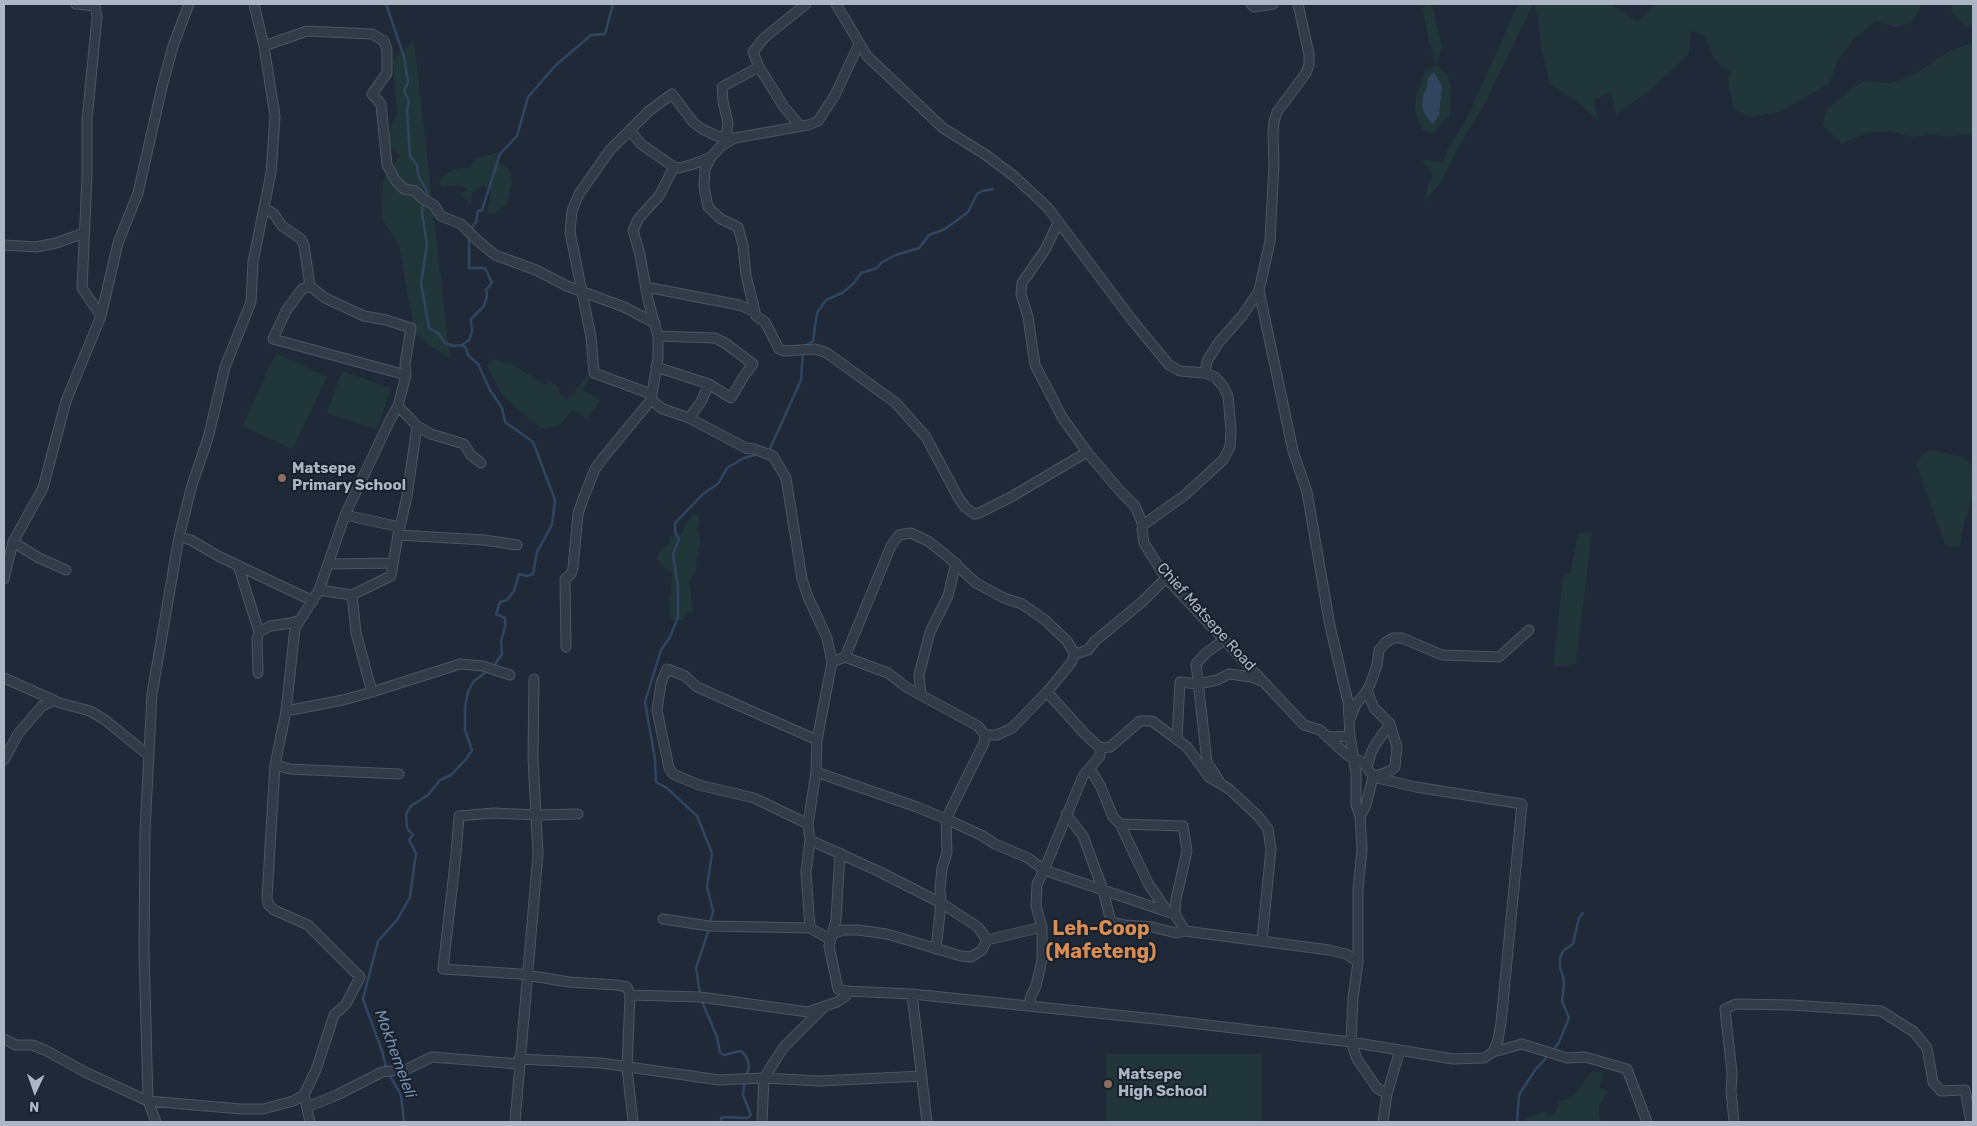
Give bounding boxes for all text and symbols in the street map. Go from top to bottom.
place label: Matsepe Primary School [292,460,406,495]
marker: Matsepe Primary School [276,472,288,484]
street label: Chief Matsepe Road [1153,559,1259,675]
district label: Leh-Coop (Mafeteng) [1045,917,1157,964]
water label: Mokhemeleli [370,1007,420,1101]
north arrow [10,1066,60,1116]
place label: Matsepe High School [1118,1066,1207,1101]
marker: Matsepe High School [1102,1078,1114,1090]
text: N [29,1098,40,1115]

